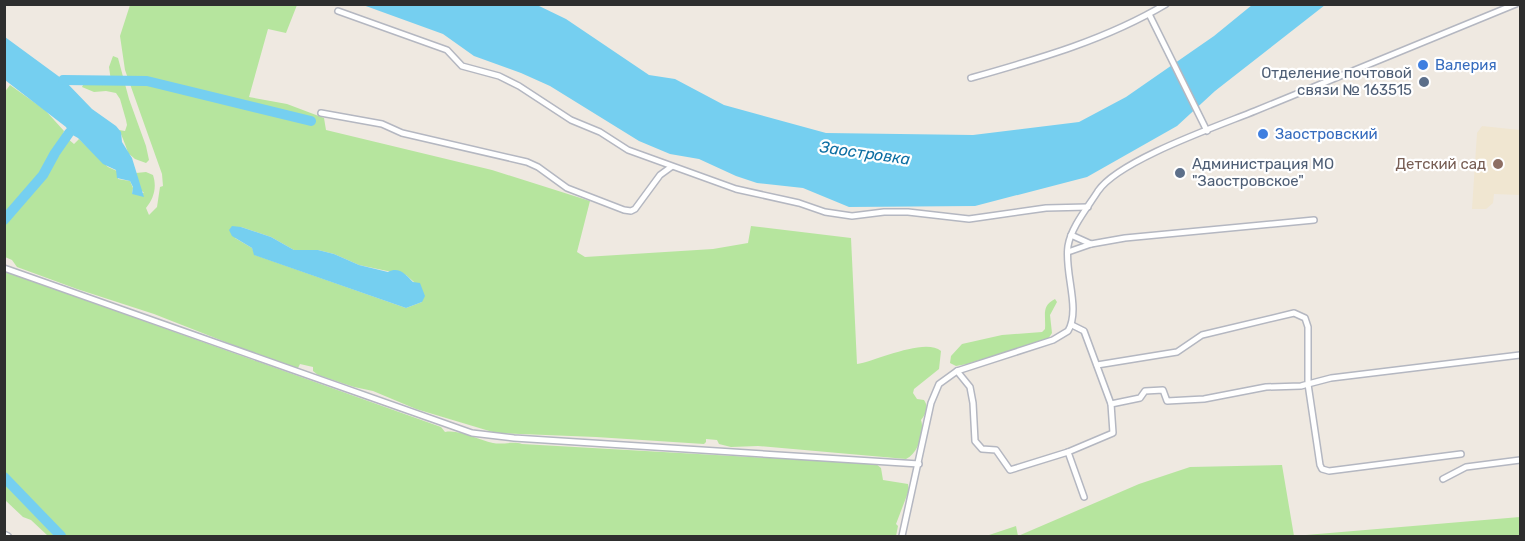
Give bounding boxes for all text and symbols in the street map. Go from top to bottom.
place label: Валерия [1435,56,1497,74]
marker: Валерия [1416,58,1430,72]
place label: Отделение почтовой связи № 163515 [1261,64,1412,99]
marker: Отделение почтовой связи № 163515 [1417,75,1431,89]
place label: Заостровский [1275,125,1378,143]
marker: Заостровский [1256,127,1270,141]
water label: Заостровка [818,137,911,169]
place label: Администрация МО "Заостровское" [1192,155,1334,190]
place label: Детский сад [1395,155,1486,173]
marker: Детский сад [1491,157,1505,171]
marker: Администрация МО "Заостровское" [1173,166,1187,180]

